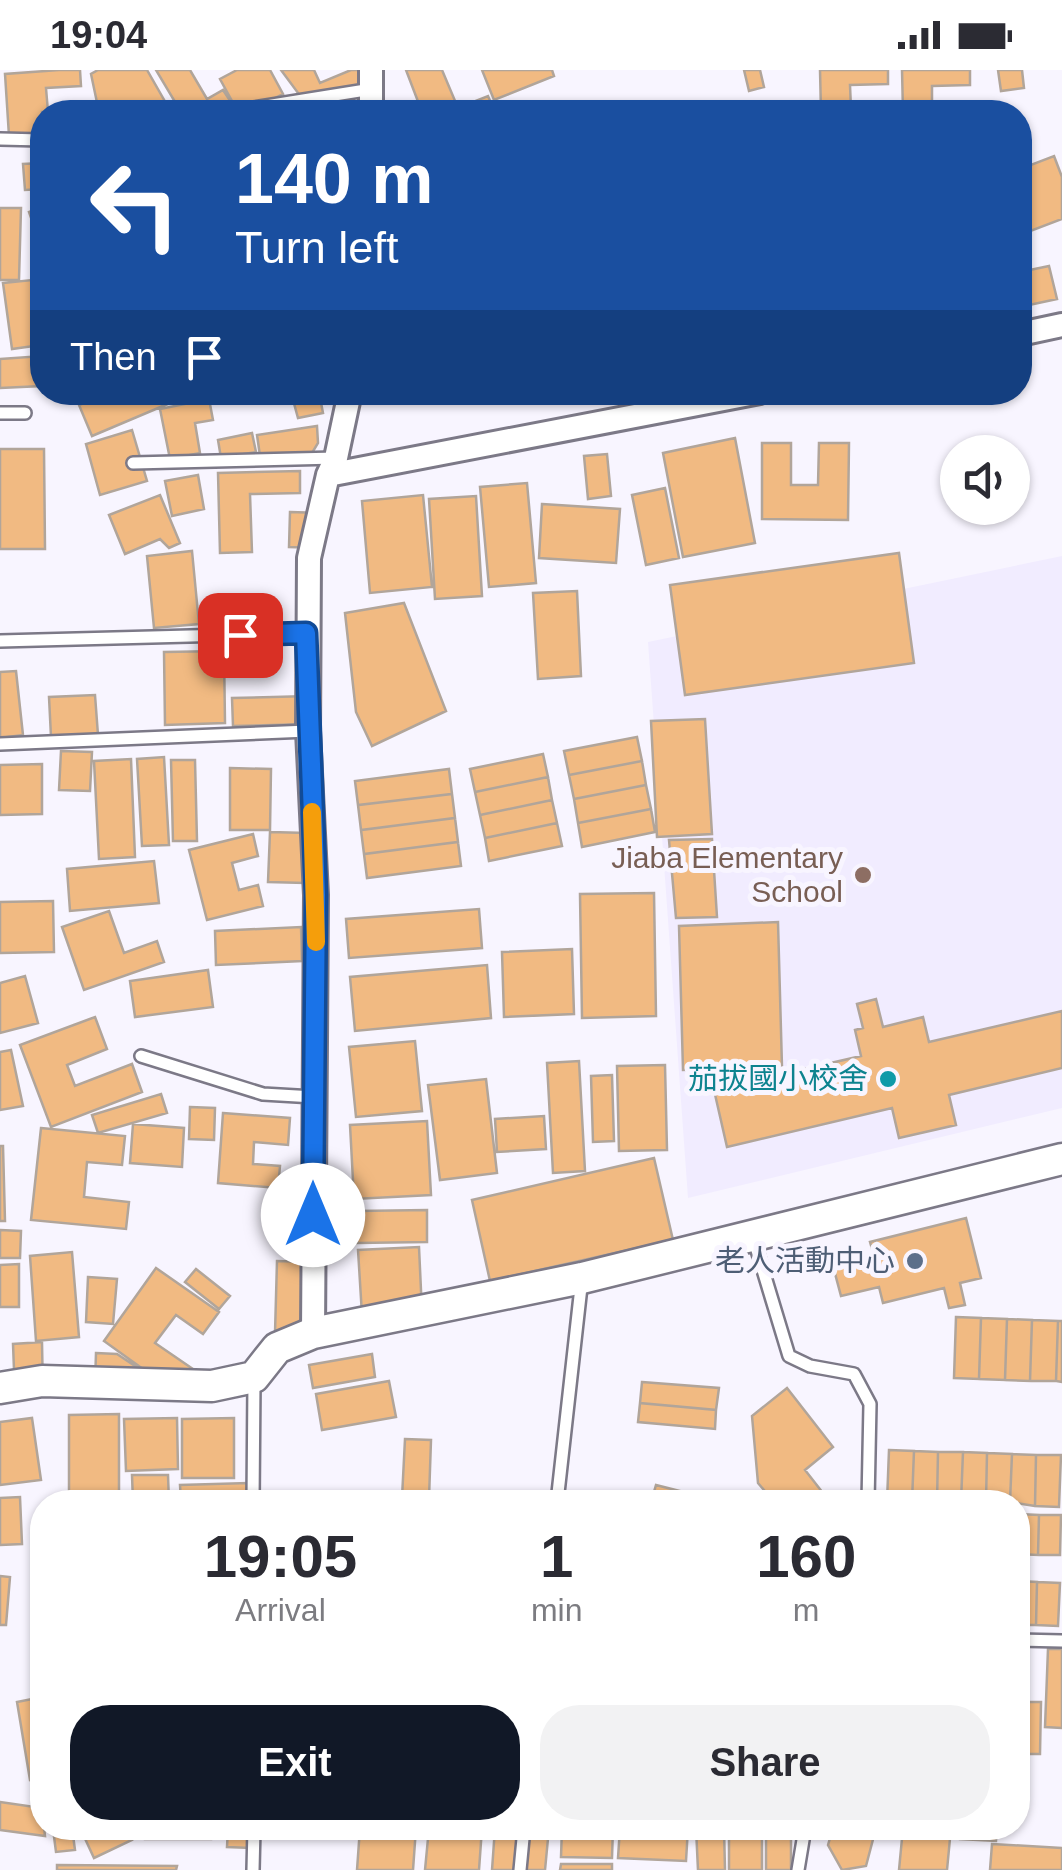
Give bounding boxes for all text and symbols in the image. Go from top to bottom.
text: 19:04 [50,14,147,56]
icon: left [70,140,200,270]
text: 140 m [235,140,433,218]
text: Turn left [235,222,398,273]
icon: arrive [177,330,232,385]
text: Then [70,336,157,378]
map controls [940,435,1030,525]
button: sound [940,435,1030,525]
pin [198,593,283,678]
icon: arrive [213,608,268,663]
place label: Jiaba Elementary School [611,841,843,908]
marker: Jiaba Elementary School [852,864,874,886]
place label: 茄拔國小校舍 [688,1062,868,1095]
marker: 茄拔國小校舍 [877,1068,899,1090]
position arrow [261,1163,365,1267]
place label: 老人活動中心 [715,1244,895,1277]
marker: 老人活動中心 [904,1250,926,1272]
text: 19:05 [204,1523,357,1590]
text: 1 [540,1523,573,1590]
text: 160 [756,1523,856,1590]
text: Arrival [235,1592,326,1628]
text: min [531,1592,582,1628]
text: m [793,1592,820,1628]
button: Exit [70,1705,520,1820]
button: Share [540,1705,990,1820]

